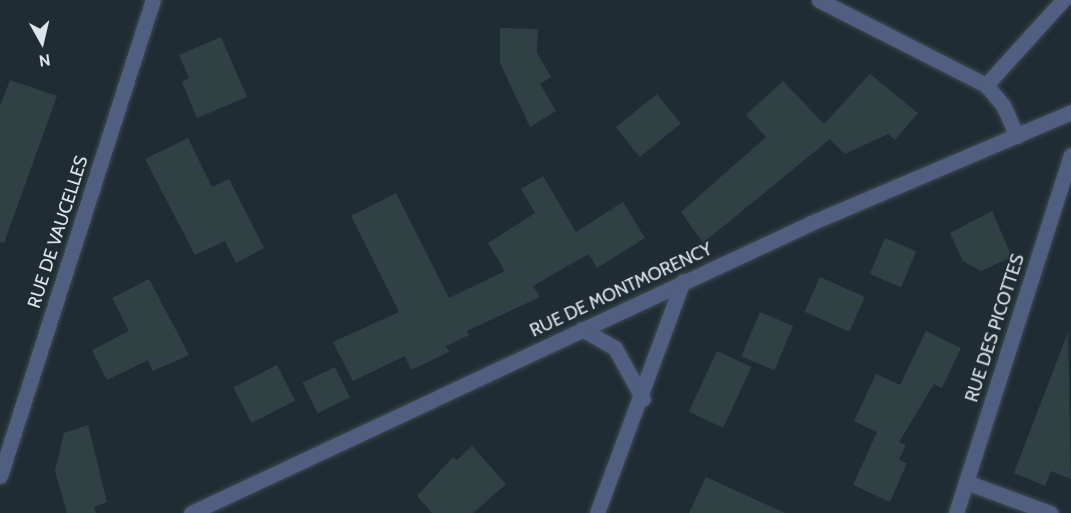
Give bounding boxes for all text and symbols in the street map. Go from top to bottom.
north arrow [12,12,72,72]
text: N [38,50,51,71]
street label: RUE DE VAUCELLES [23,153,93,311]
street label: RUE DE MONTMORENCY [527,238,715,342]
street label: RUE DES PICOTTES [961,251,1029,405]

